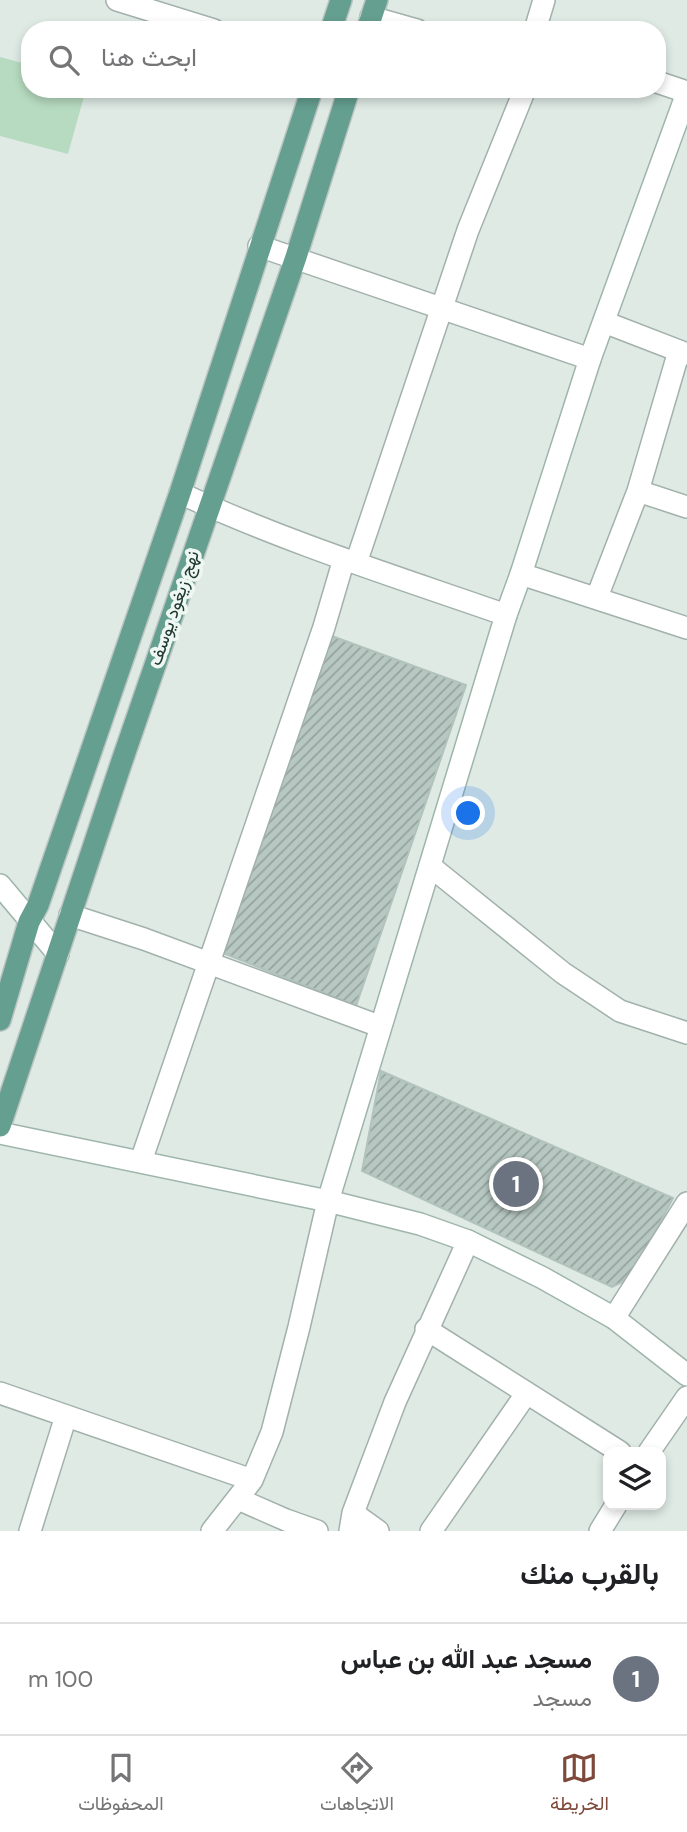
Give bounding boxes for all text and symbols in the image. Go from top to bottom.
search box [21,21,666,98]
text: ابحث هنا [101,40,197,74]
icon: search [45,41,83,79]
street label: نهج زيغود يوسف [143,547,205,669]
your location [451,796,485,830]
pin: 1 [493,1158,539,1210]
map controls [603,1447,666,1510]
button: layers [603,1447,666,1510]
text: بالقرب منك [520,1554,659,1593]
text: مسجد عبد الله بن عباس [341,1642,592,1676]
text: 100 m [28,1664,93,1694]
text: 1 [632,1664,640,1694]
text: مسجد [532,1683,592,1713]
tab: المحفوظات [78,1749,164,1820]
tab: الاتجاهات [320,1749,394,1820]
tab: الخريطة [550,1749,609,1820]

